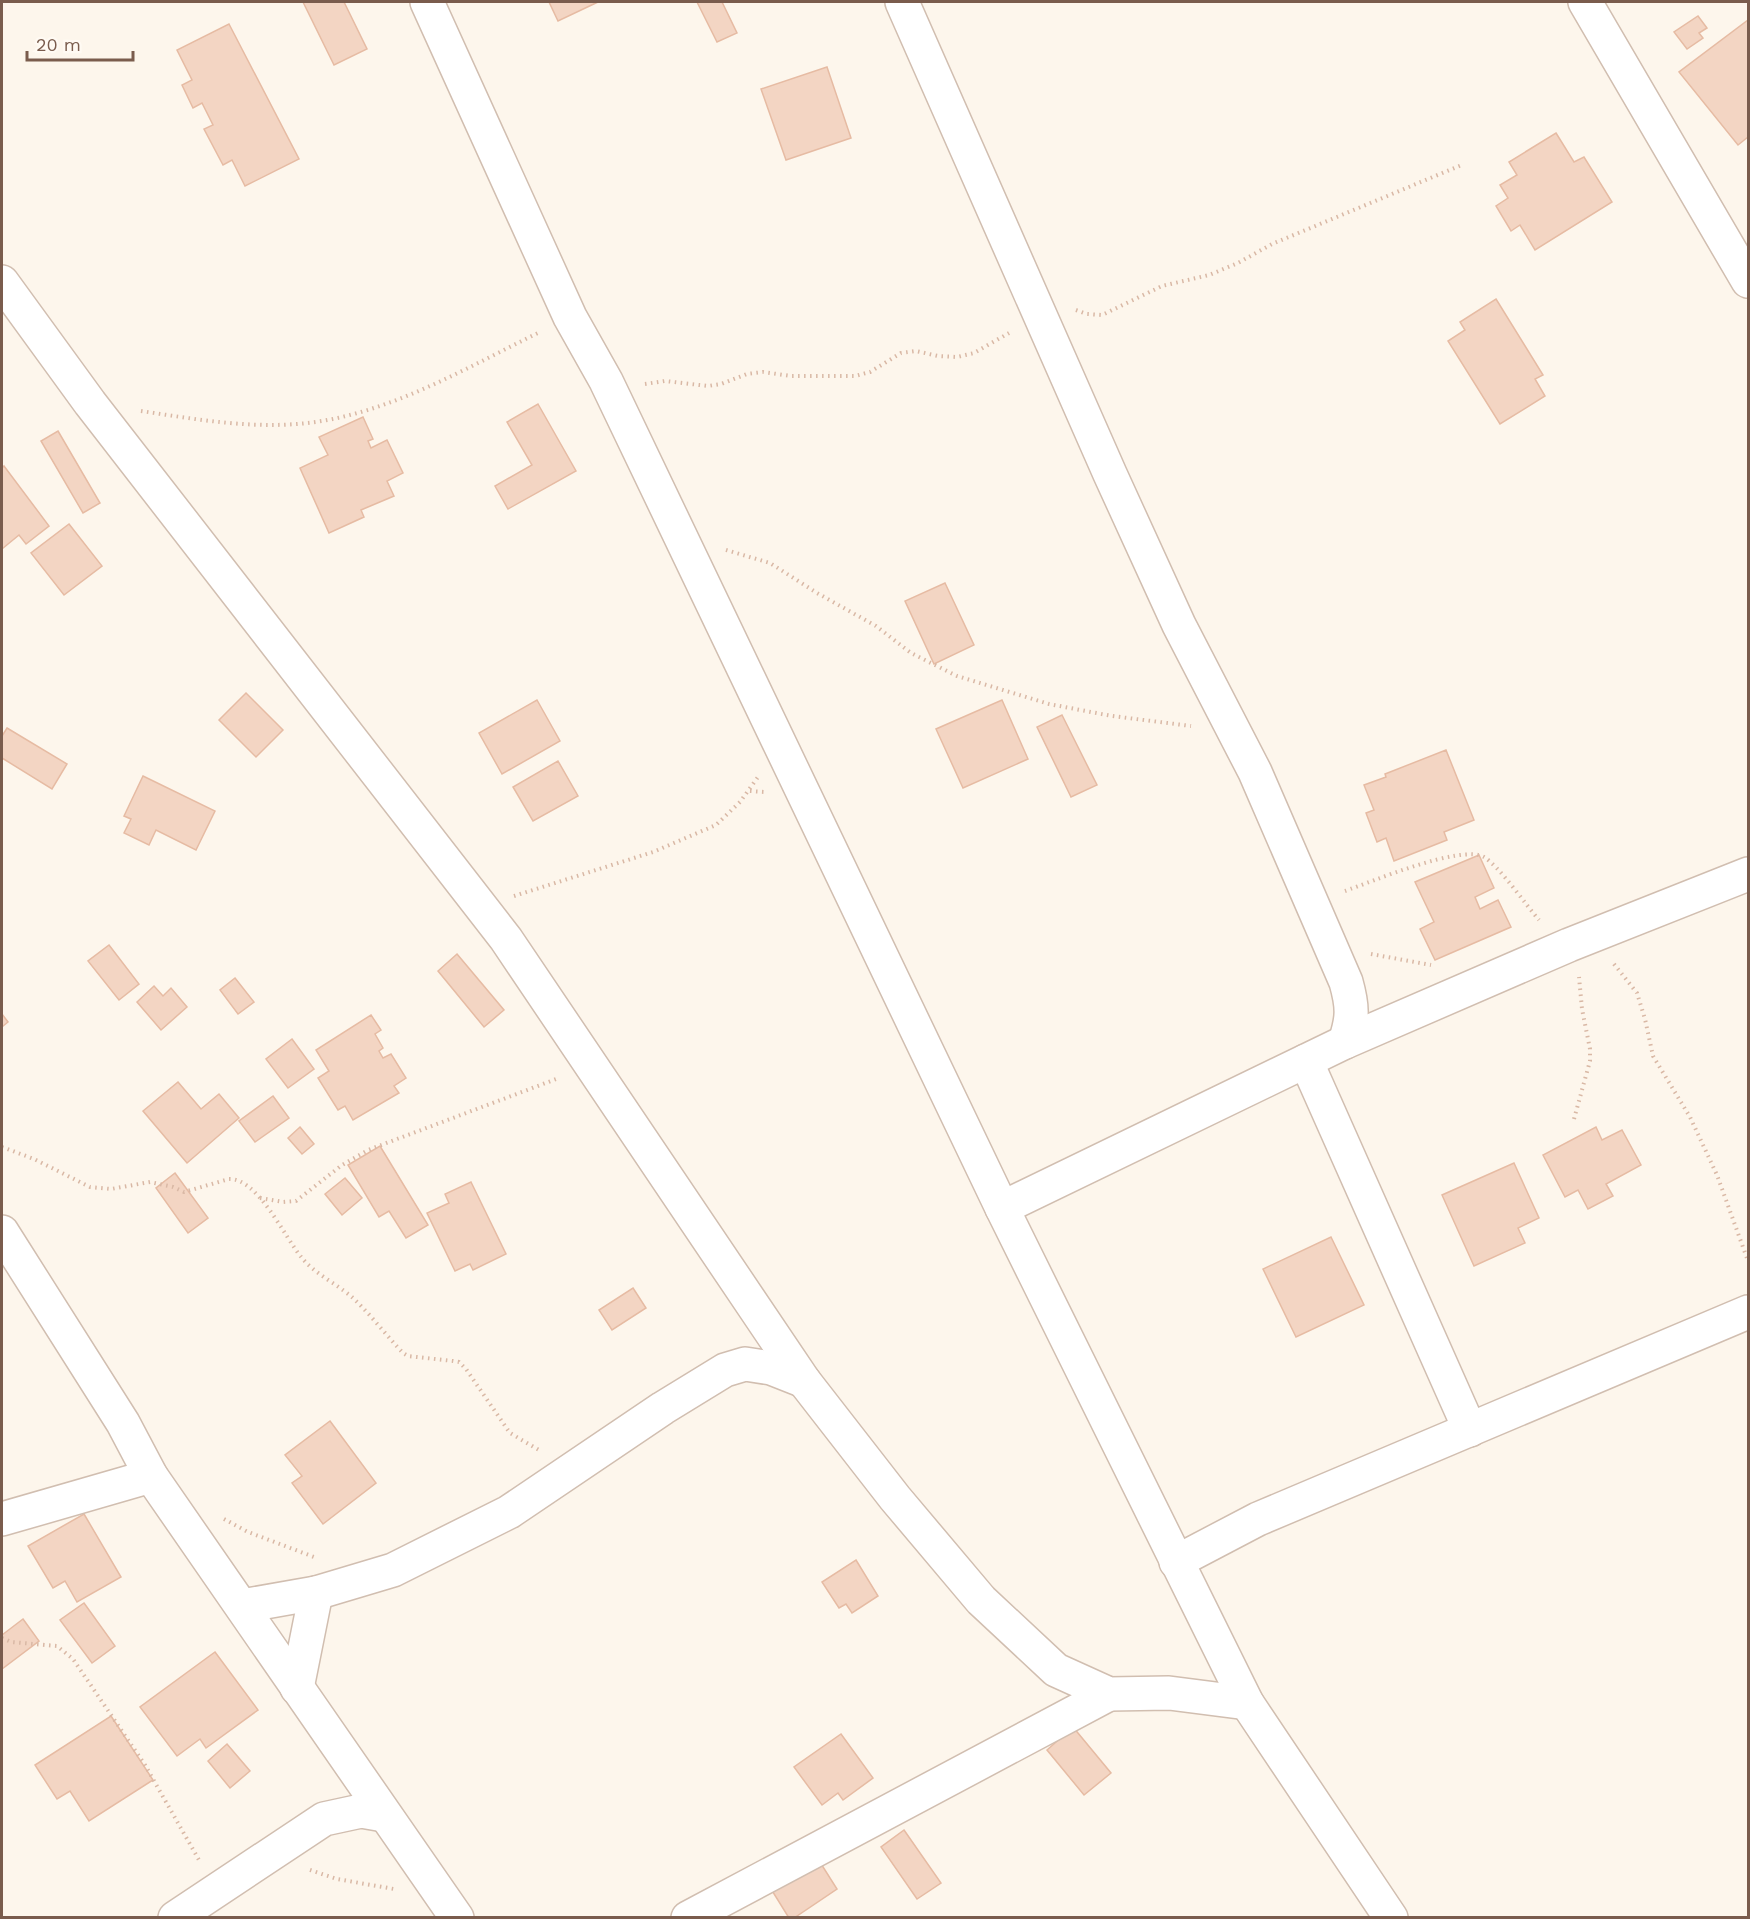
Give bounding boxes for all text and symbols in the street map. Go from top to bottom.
scale bar [27,24,134,62]
text: 20 m [36,34,81,55]

